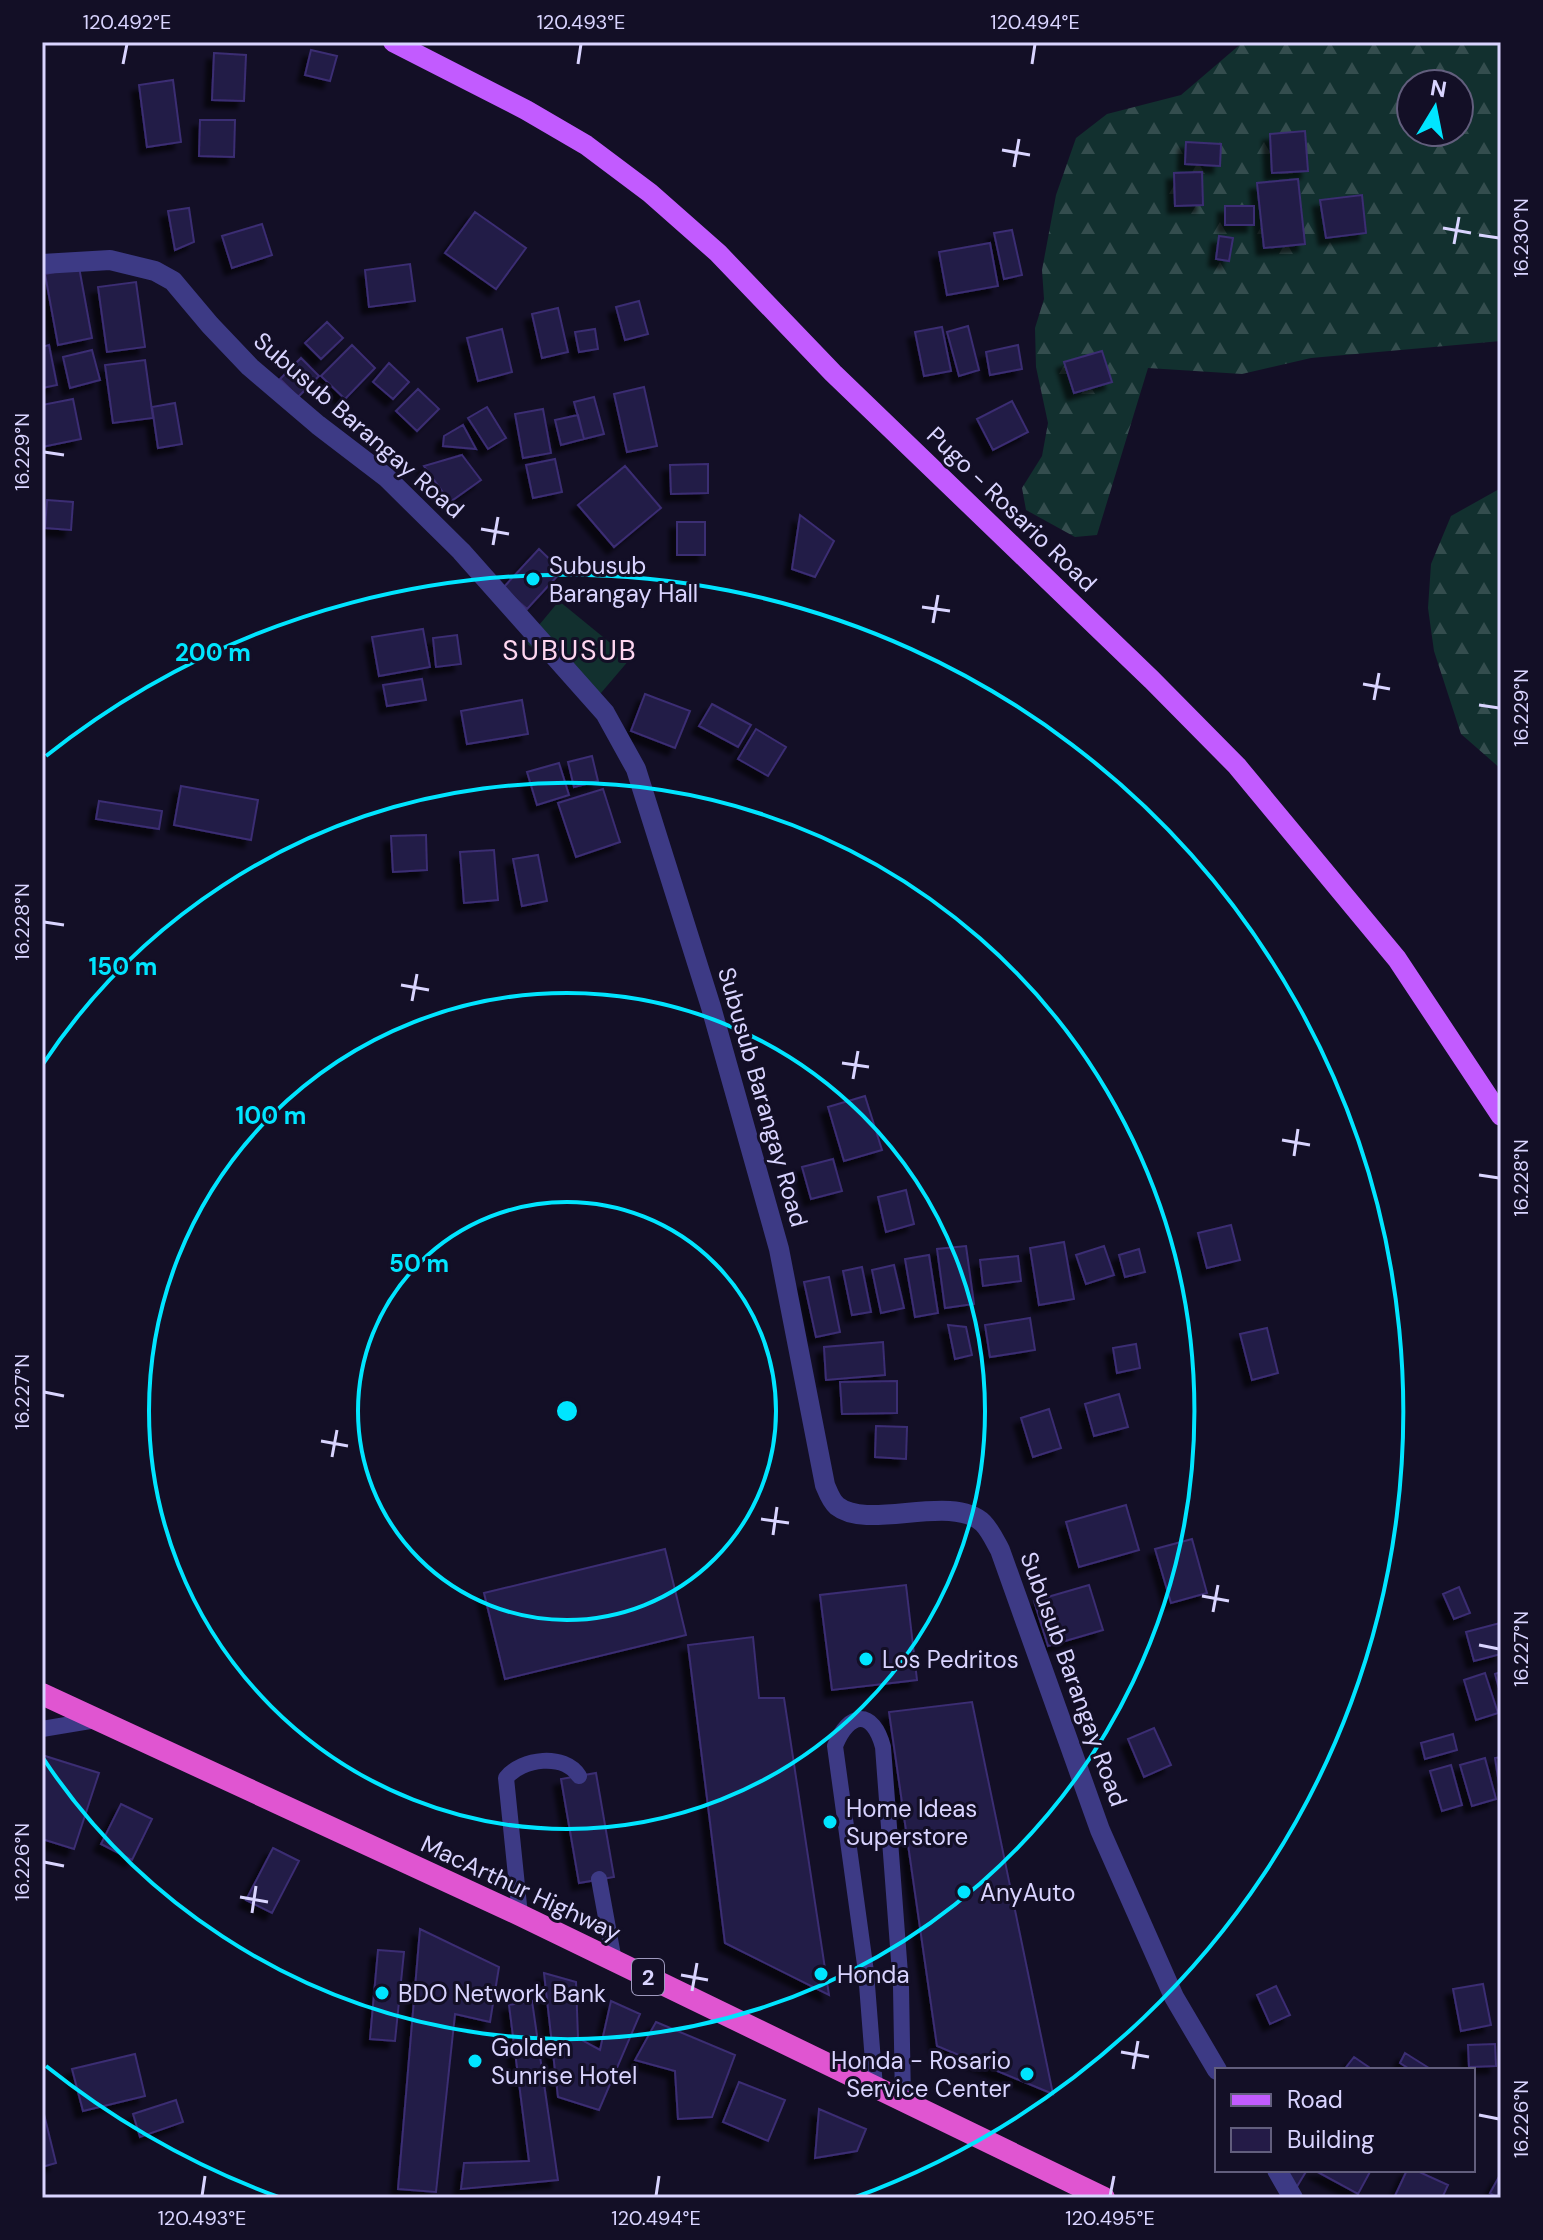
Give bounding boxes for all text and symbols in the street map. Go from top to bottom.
text: 120.492°E [83,9,171,35]
text: 120.493°E [537,9,625,35]
text: 120.494°E [990,9,1080,35]
north arrow [1395,68,1475,148]
text: N [1428,73,1449,104]
text: 16.230°N [1508,198,1534,278]
street label: Subusub Barangay Road [247,325,471,525]
text: 16.229°N [9,413,35,491]
street label: Pugo - Rosario Road [920,420,1104,598]
place label: Subusub Barangay Hall [549,550,698,609]
marker: Subusub Barangay Hall [524,570,542,588]
district label: SUBUSUB [502,632,638,669]
text: 200 m [175,637,251,668]
text: 16.229°N [1508,669,1534,747]
text: 16.228°N [9,883,35,961]
text: 150 m [89,951,157,982]
street label: Subusub Barangay Road [711,964,815,1230]
text: 100 m [236,1100,306,1131]
text: 16.228°N [1508,1139,1534,1217]
text: 50 m [389,1248,449,1279]
text: 16.227°N [9,1354,35,1430]
centre of rings [553,1397,581,1425]
street label: Subusub Barangay Road [1014,1548,1134,1810]
text: 16.227°N [1508,1611,1534,1687]
place label: Los Pedritos [882,1644,1019,1675]
marker: Los Pedritos [857,1650,875,1668]
place label: Home Ideas Superstore [846,1793,977,1852]
marker: Home Ideas Superstore [821,1813,839,1831]
text: 16.226°N [9,1823,35,1901]
street label: MacArthur Highway [416,1828,626,1948]
place label: AnyAuto [980,1877,1075,1908]
marker: AnyAuto [955,1883,973,1901]
road number: 2 [632,1959,664,1995]
place label: Honda [837,1959,909,1990]
marker: Honda [812,1965,830,1983]
place label: BDO Network Bank [398,1978,606,2009]
marker: BDO Network Bank [373,1984,391,2002]
place label: Golden Sunrise Hotel [491,2032,637,2091]
place label: Honda - Rosario Service Center [831,2045,1011,2104]
marker: Golden Sunrise Hotel [466,2052,484,2070]
marker: Honda - Rosario Service Center [1018,2065,1036,2083]
legend [1215,2068,1475,2172]
text: 16.226°N [1508,2080,1534,2158]
text: Road [1287,2084,1343,2115]
text: Building [1287,2124,1374,2155]
text: 120.493°E [158,2205,246,2231]
text: 120.494°E [611,2205,701,2231]
text: 120.495°E [1065,2205,1155,2231]

